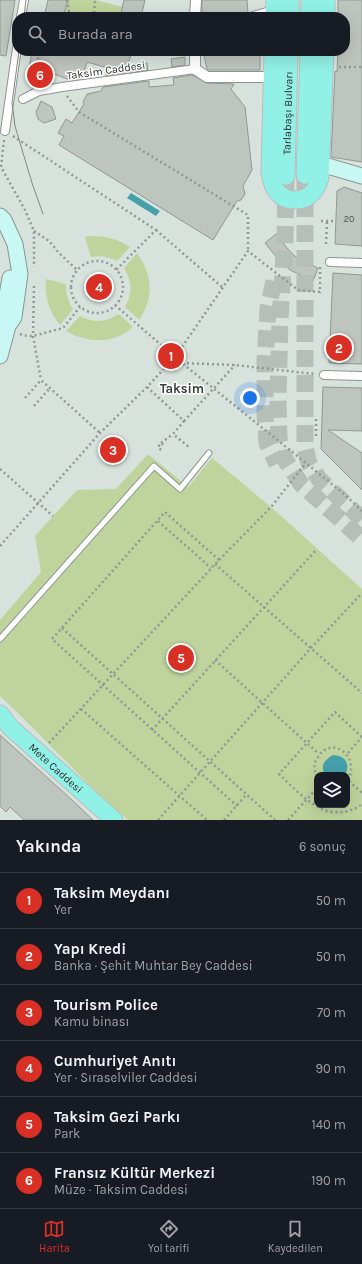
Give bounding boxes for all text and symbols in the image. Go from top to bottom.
search box [12,12,350,56]
icon: search [26,23,48,45]
text: Burada ara [58,25,133,43]
street label: Taksim Caddesi [66,59,146,82]
pin: 6 [27,60,53,90]
street label: Tarlabaşı Bulvarı [281,71,296,155]
house number: 20 [344,214,354,224]
pin: 4 [86,272,112,302]
pin: 2 [326,333,352,363]
pin: 1 [158,341,184,371]
district label: Taksim [160,381,204,396]
your location [240,388,260,408]
pin: 3 [100,435,126,465]
pin: 5 [168,643,194,673]
street label: Mete Caddesi [26,741,85,796]
map controls [314,772,350,808]
button: layers [314,772,350,808]
text: Yakında [16,836,81,856]
text: 6 sonuç [299,839,346,854]
text: Taksim Meydanı [54,884,170,902]
text: 1 [27,893,31,908]
text: 50 m [316,893,346,908]
text: Yer [54,902,72,917]
text: Yapı Kredi [54,940,126,958]
text: 2 [25,949,33,964]
text: 50 m [316,949,346,964]
text: Banka · Şehit Muhtar Bey Caddesi [54,958,253,973]
text: Tourism Police [54,996,158,1014]
text: 3 [25,1005,33,1020]
text: 70 m [317,1005,346,1020]
text: Kamu binası [54,1014,129,1029]
text: Cumhuriyet Anıtı [54,1052,176,1070]
text: 4 [25,1061,33,1076]
text: 90 m [315,1061,346,1076]
text: Yer · Sıraselviler Caddesi [54,1070,197,1085]
text: Taksim Gezi Parkı [54,1108,180,1126]
text: 5 [25,1117,33,1132]
text: 140 m [311,1117,346,1132]
text: Park [54,1126,80,1141]
text: Fransız Kültür Merkezi [54,1164,215,1182]
text: 6 [25,1173,33,1188]
text: 190 m [311,1173,346,1188]
text: Müze · Taksim Caddesi [54,1182,188,1197]
tab: Harita [39,1218,70,1255]
tab: Yol tarifi [148,1218,190,1255]
tab: Kaydedilen [268,1218,323,1255]

